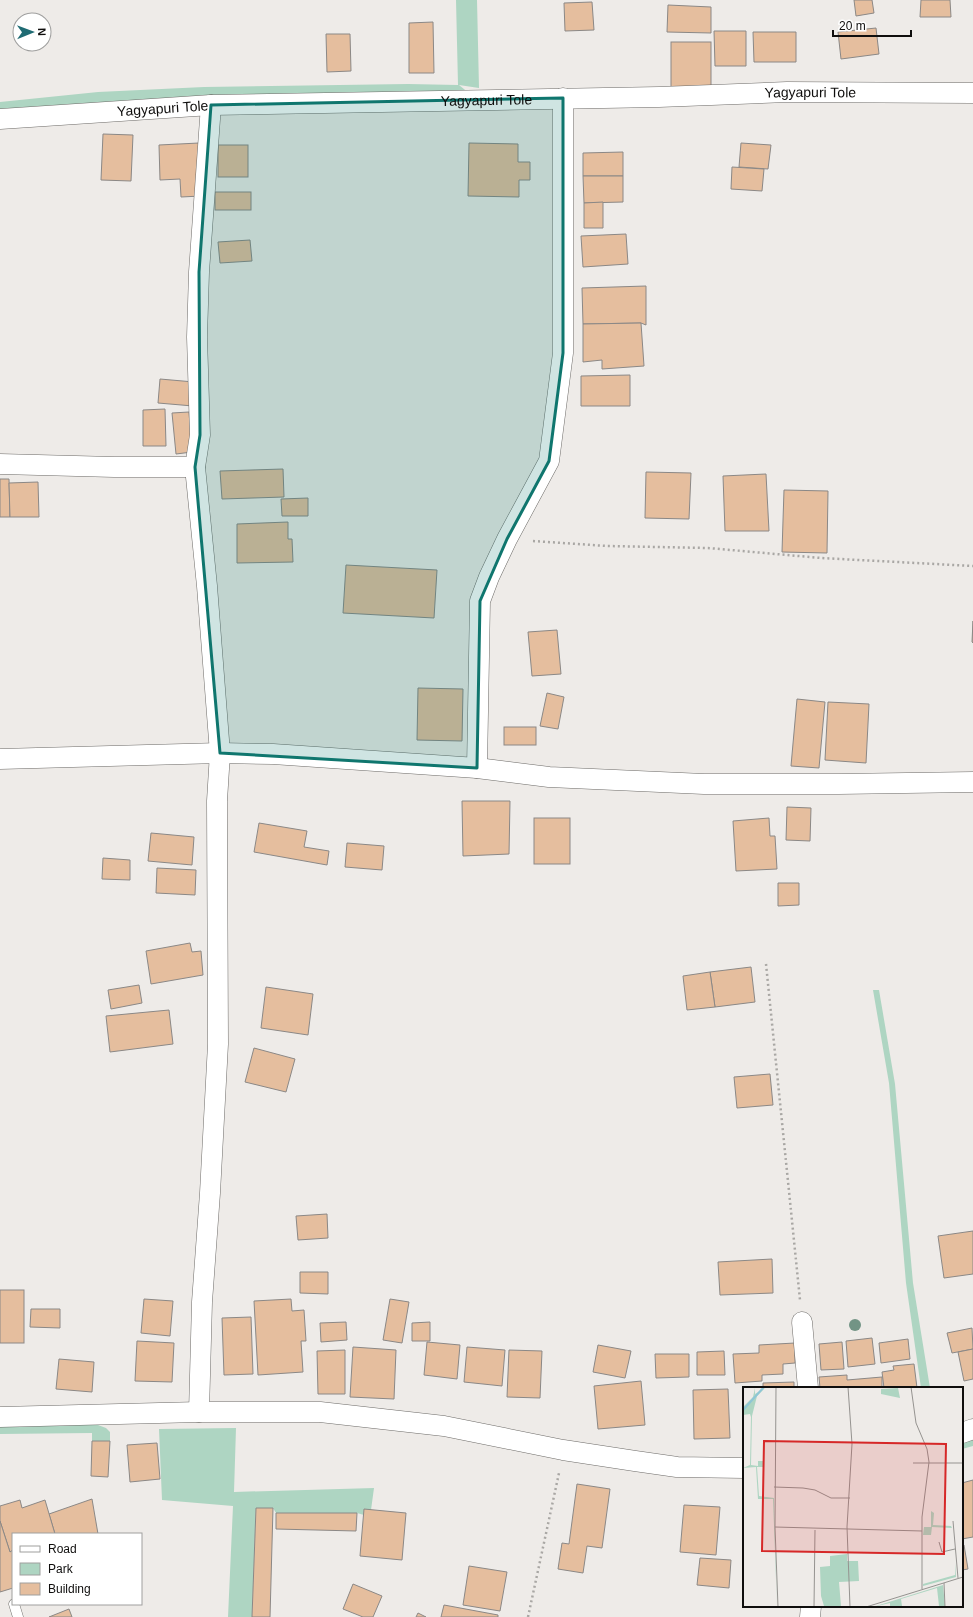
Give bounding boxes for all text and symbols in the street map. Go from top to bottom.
north arrow [12,12,52,52]
scale bar [833,12,911,38]
text: 20 m [839,19,866,33]
text: N [36,28,48,36]
street label: Yagyapuri Tole [764,84,856,101]
street label: Yagyapuri Tole [441,91,533,109]
street label: Yagyapuri Tole [116,97,209,119]
inset map [743,1387,963,1607]
legend [12,1533,142,1605]
text: Road [48,1542,77,1556]
text: Park [48,1562,74,1576]
text: Building [48,1582,91,1596]

